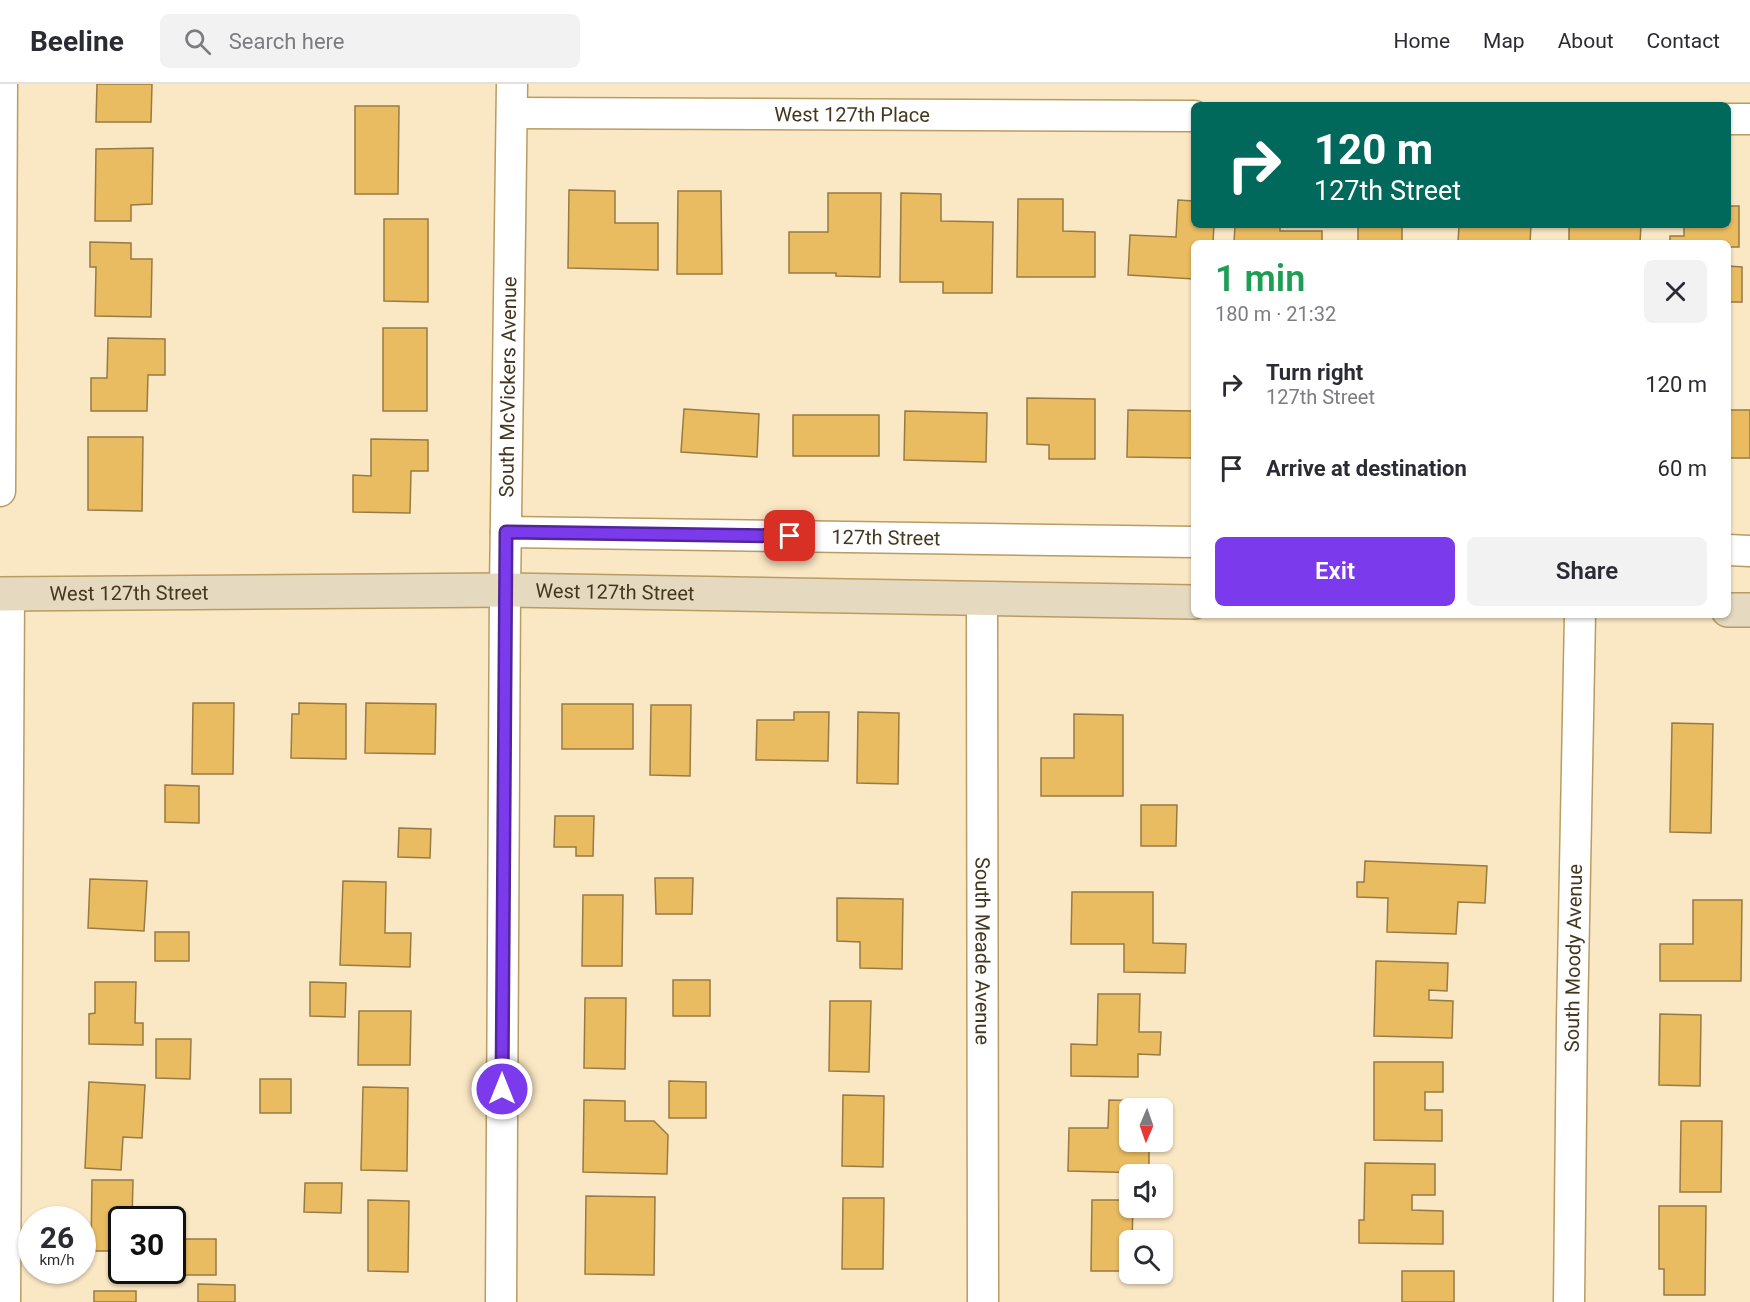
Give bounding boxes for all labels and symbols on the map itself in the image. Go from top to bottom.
street label: West 127th Place [774,102,930,127]
street label: South McVickers Avenue [494,276,521,498]
pin [764,510,815,561]
street label: 127th Street [831,525,941,550]
street label: West 127th Street [535,579,695,605]
street label: West 127th Street [49,580,209,606]
street label: South Meade Avenue [970,857,995,1045]
street label: South Moody Avenue [1560,864,1587,1052]
position arrow [470,1057,534,1121]
north arrow [1119,1098,1173,1152]
speed limit sign: 30 [108,1206,186,1284]

